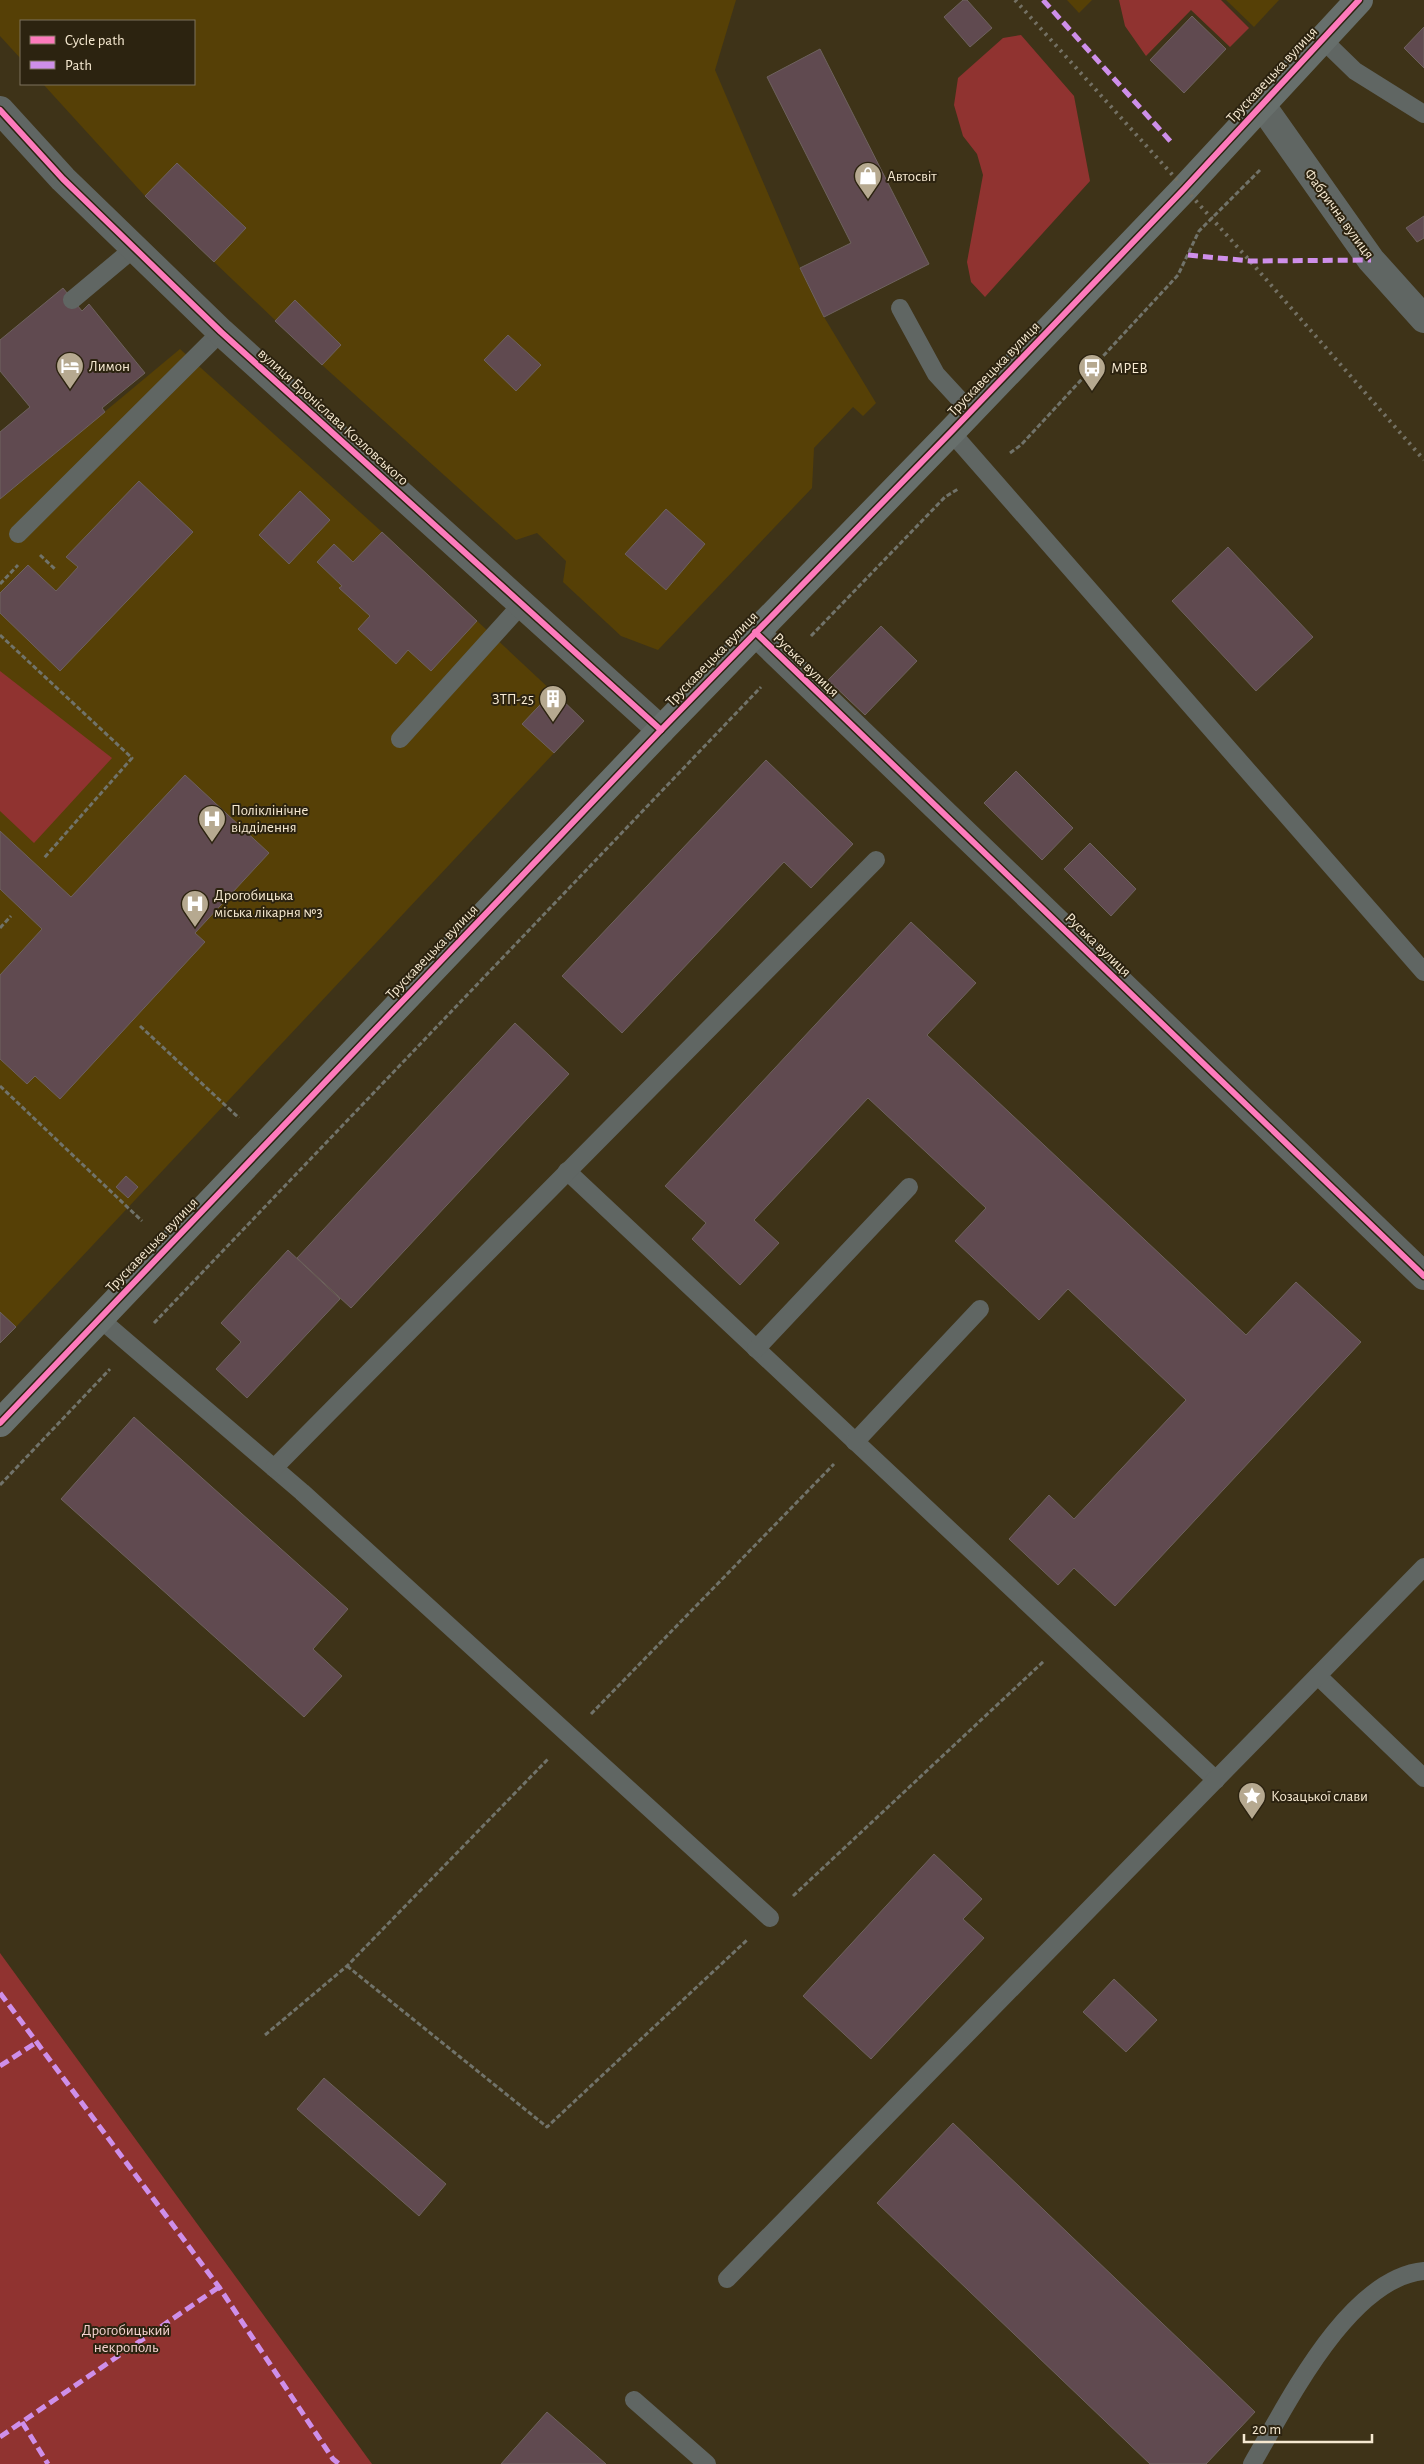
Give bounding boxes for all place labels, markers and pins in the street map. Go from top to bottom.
shop icon: Автосвіт [853,161,883,200]
place label: Автосвіт [887,169,937,184]
hotel icon: Лимон [55,351,85,390]
bus stop icon: МРЕВ [1077,353,1107,392]
place label: Лимон [89,359,130,374]
place label: МРЕВ [1111,361,1148,376]
building icon: ЗТП-25 [538,684,568,723]
place label: ЗТП-25 [492,692,534,707]
place label: Поліклінічне відділення [231,803,309,835]
hospital icon: Поліклінічне відділення [197,804,227,843]
place label: Дрогобицька міська лікарня №3 [214,888,323,920]
hospital icon: Дрогобицька міська лікарня №3 [180,889,210,928]
place icon: Козацької слави [1237,1781,1267,1820]
place label: Козацької слави [1271,1789,1368,1804]

